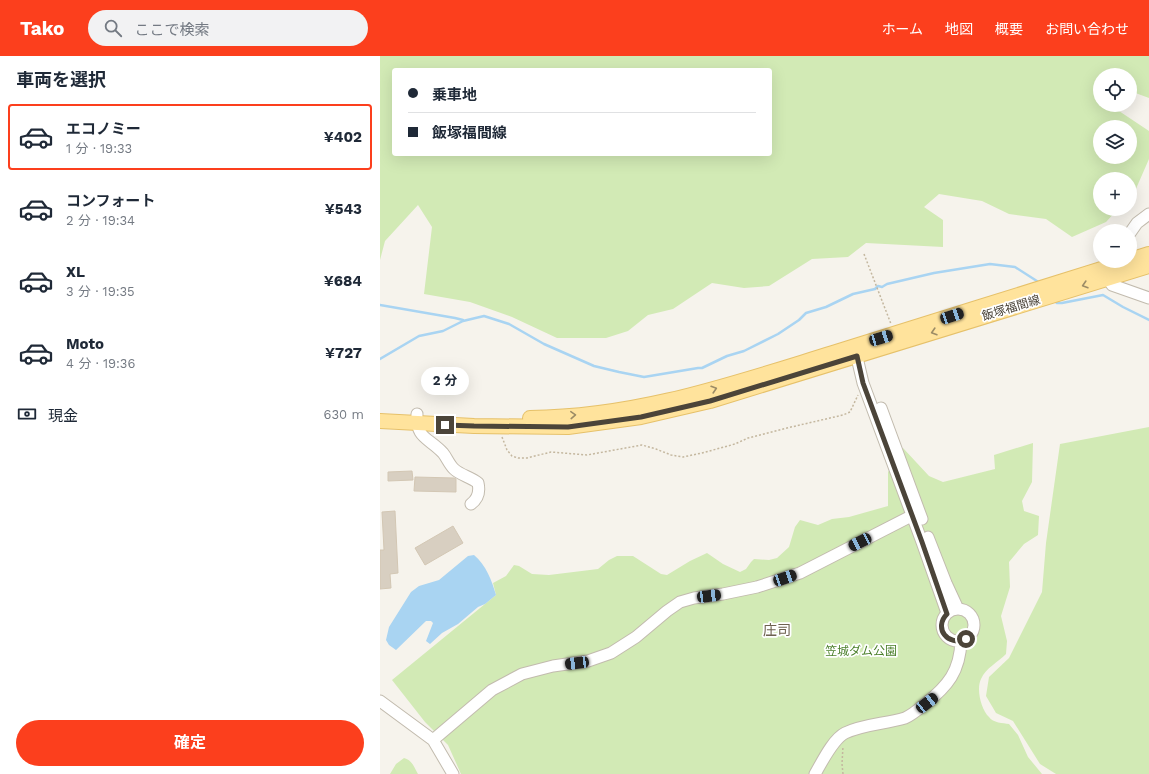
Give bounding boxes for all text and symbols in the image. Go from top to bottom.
search box [88,10,368,46]
text: Tako [20,17,64,40]
icon: search [102,17,124,39]
text: ここで検索 [134,21,209,39]
text: ホーム [881,21,923,37]
text: 地図 [945,21,973,37]
text: 概要 [995,21,1023,37]
text: お問い合わせ [1045,21,1129,37]
map controls [1093,68,1137,268]
button: locate [1093,68,1137,112]
text: 車両を選択 [16,69,106,90]
text: 乗車地 [432,86,477,104]
icon: car [18,119,54,155]
text: エコノミー [66,120,141,138]
button: layers [1093,120,1137,164]
text: 飯塚福間線 [432,124,507,142]
text: ¥402 [324,128,362,146]
text: 1 分 · 19:33 [66,141,132,156]
button: + [1093,172,1137,216]
icon: car [18,191,54,227]
text: コンフォート [66,192,156,210]
text: ¥543 [325,200,362,218]
text: 2 分 · 19:34 [66,213,135,228]
button: − [1093,224,1137,268]
icon: car [18,263,54,299]
text: XL [66,263,85,281]
text: ¥684 [324,272,362,290]
one-way arrow [1082,280,1089,289]
text: 3 分 · 19:35 [66,284,135,299]
street label: 飯塚福間線 [980,293,1042,323]
car [939,307,965,325]
one-way arrow [931,327,938,336]
car [868,329,894,347]
icon: car [18,335,54,371]
text: Moto [66,335,104,353]
text: ¥727 [325,344,362,362]
text: 4 分 · 19:36 [66,356,135,371]
callout: 2 分 [421,367,469,395]
text: 2 分 [433,373,457,388]
one-way arrow [710,385,717,394]
icon: cash [16,403,38,425]
text: 現金 [48,407,78,425]
text: 630 m [324,407,364,422]
one-way arrow [570,411,576,420]
route end [436,416,454,434]
car [847,531,873,553]
car [772,568,798,588]
car [696,589,722,603]
district label: 庄司 [763,622,791,638]
route start [957,630,975,648]
park label: 笠城ダム公園 [825,644,897,658]
car [564,656,590,670]
car [914,691,940,715]
button: 確定 [16,720,364,766]

